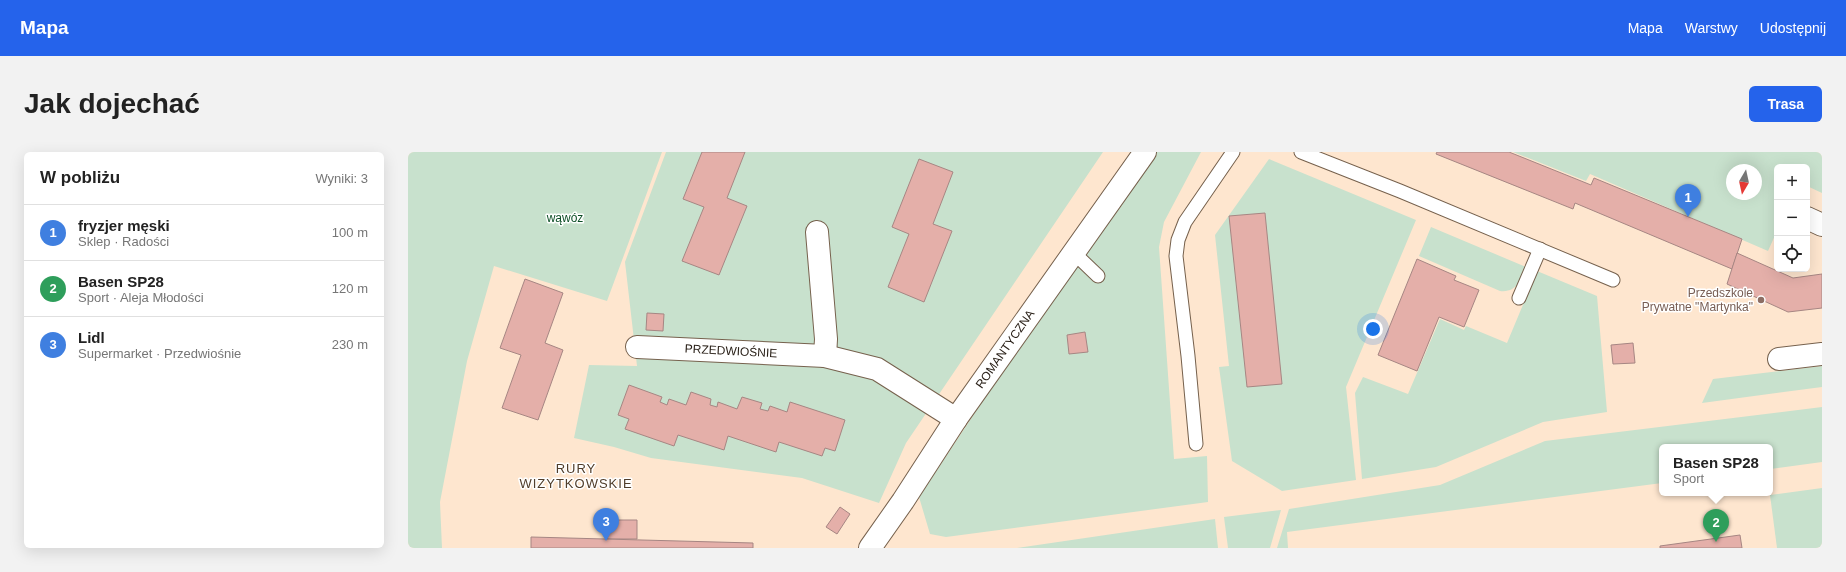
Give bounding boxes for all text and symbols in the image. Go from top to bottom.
text: Mapa [20,17,69,38]
text: Mapa [1628,20,1663,36]
text: Warstwy [1685,20,1738,36]
text: Udostępnij [1760,20,1826,36]
button: Trasa [1749,86,1822,122]
text: Jak dojechać [24,88,200,119]
north arrow [1726,164,1762,200]
map controls [1774,164,1810,272]
button: + [1774,164,1810,200]
text: W pobliżu [40,168,120,187]
text: Wyniki: 3 [315,171,368,186]
pin: 1 [1675,184,1701,217]
button: − [1774,200,1810,236]
park label: wąwóz [546,211,583,225]
text: fryzjer męski [78,217,170,234]
text: 1 [49,225,57,240]
text: 100 m [332,225,368,240]
text: Sklep · Radości [78,234,169,249]
button: locate [1774,236,1810,272]
text: Basen SP28 [78,273,164,290]
text: 2 [49,281,57,296]
text: 120 m [332,281,368,296]
place label: Przedszkole Prywatne "Martynka" [1642,286,1753,314]
text: Sport · Aleja Młodości [78,290,204,305]
marker: Przedszkole Prywatne "Martynka" [1756,295,1766,305]
street label: ROMANTYCZNA [973,307,1037,391]
your location [1363,319,1383,339]
text: Lidl [78,329,105,346]
text: 3 [49,337,57,352]
text: 230 m [332,337,368,352]
street label: PRZEDWIOŚNIE [684,341,778,360]
text: Supermarket · Przedwiośnie [78,346,241,361]
popup [1659,444,1773,496]
text: Basen SP28 [1673,454,1759,471]
district label: RURY WIZYTKOWSKIE [519,461,633,491]
text: Sport [1673,471,1704,486]
pin: 3 [593,508,619,541]
pin: 2 [1703,509,1729,542]

